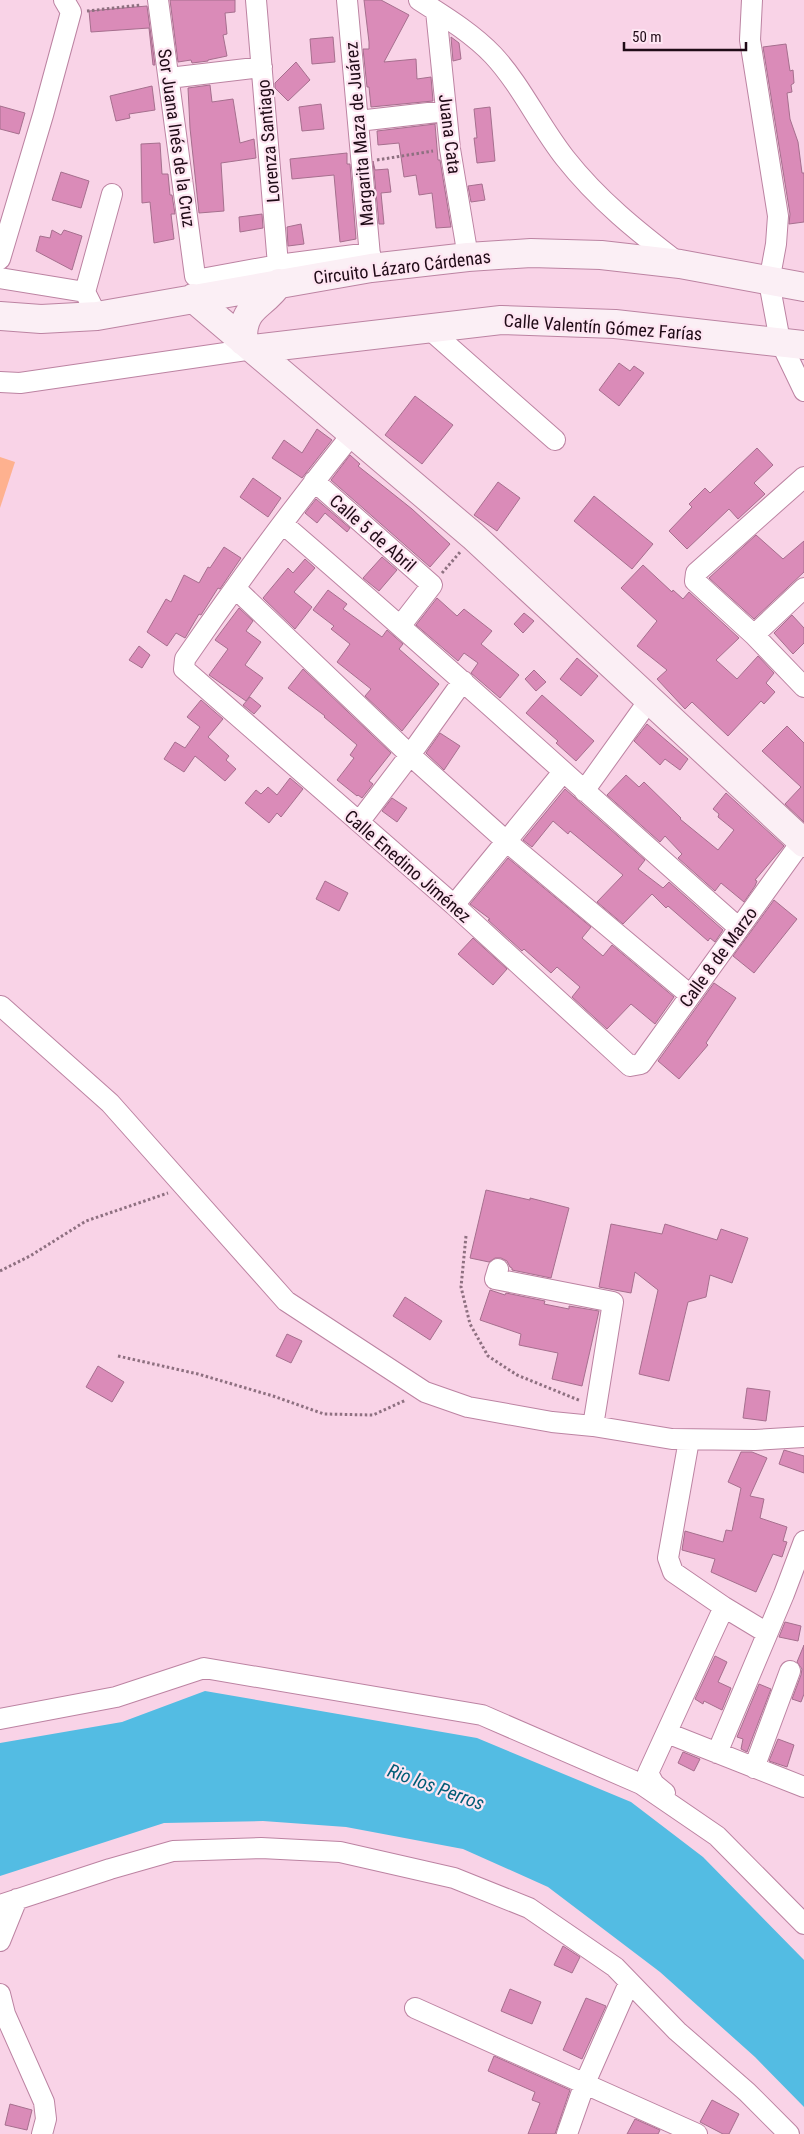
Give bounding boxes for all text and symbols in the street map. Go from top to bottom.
scale bar [624,20,746,52]
text: 50 m [632,28,662,46]
street label: Margarita Maza de Juárez [340,41,378,227]
street label: Sor Juana Inés de la Cruz [154,47,200,229]
street label: Lorenza Santiago [252,79,284,203]
street label: Juana Cata [435,93,465,175]
street label: Circuito Lázaro Cárdenas [312,246,492,288]
street label: Calle Valentín Gómez Farías [503,310,703,344]
street label: Calle 5 de Abril [326,490,420,576]
street label: Calle Enedino Jiménez [341,805,476,927]
street label: Calle 8 de Marzo [675,903,761,1011]
water label: Rio los Perros [385,1759,487,1815]

